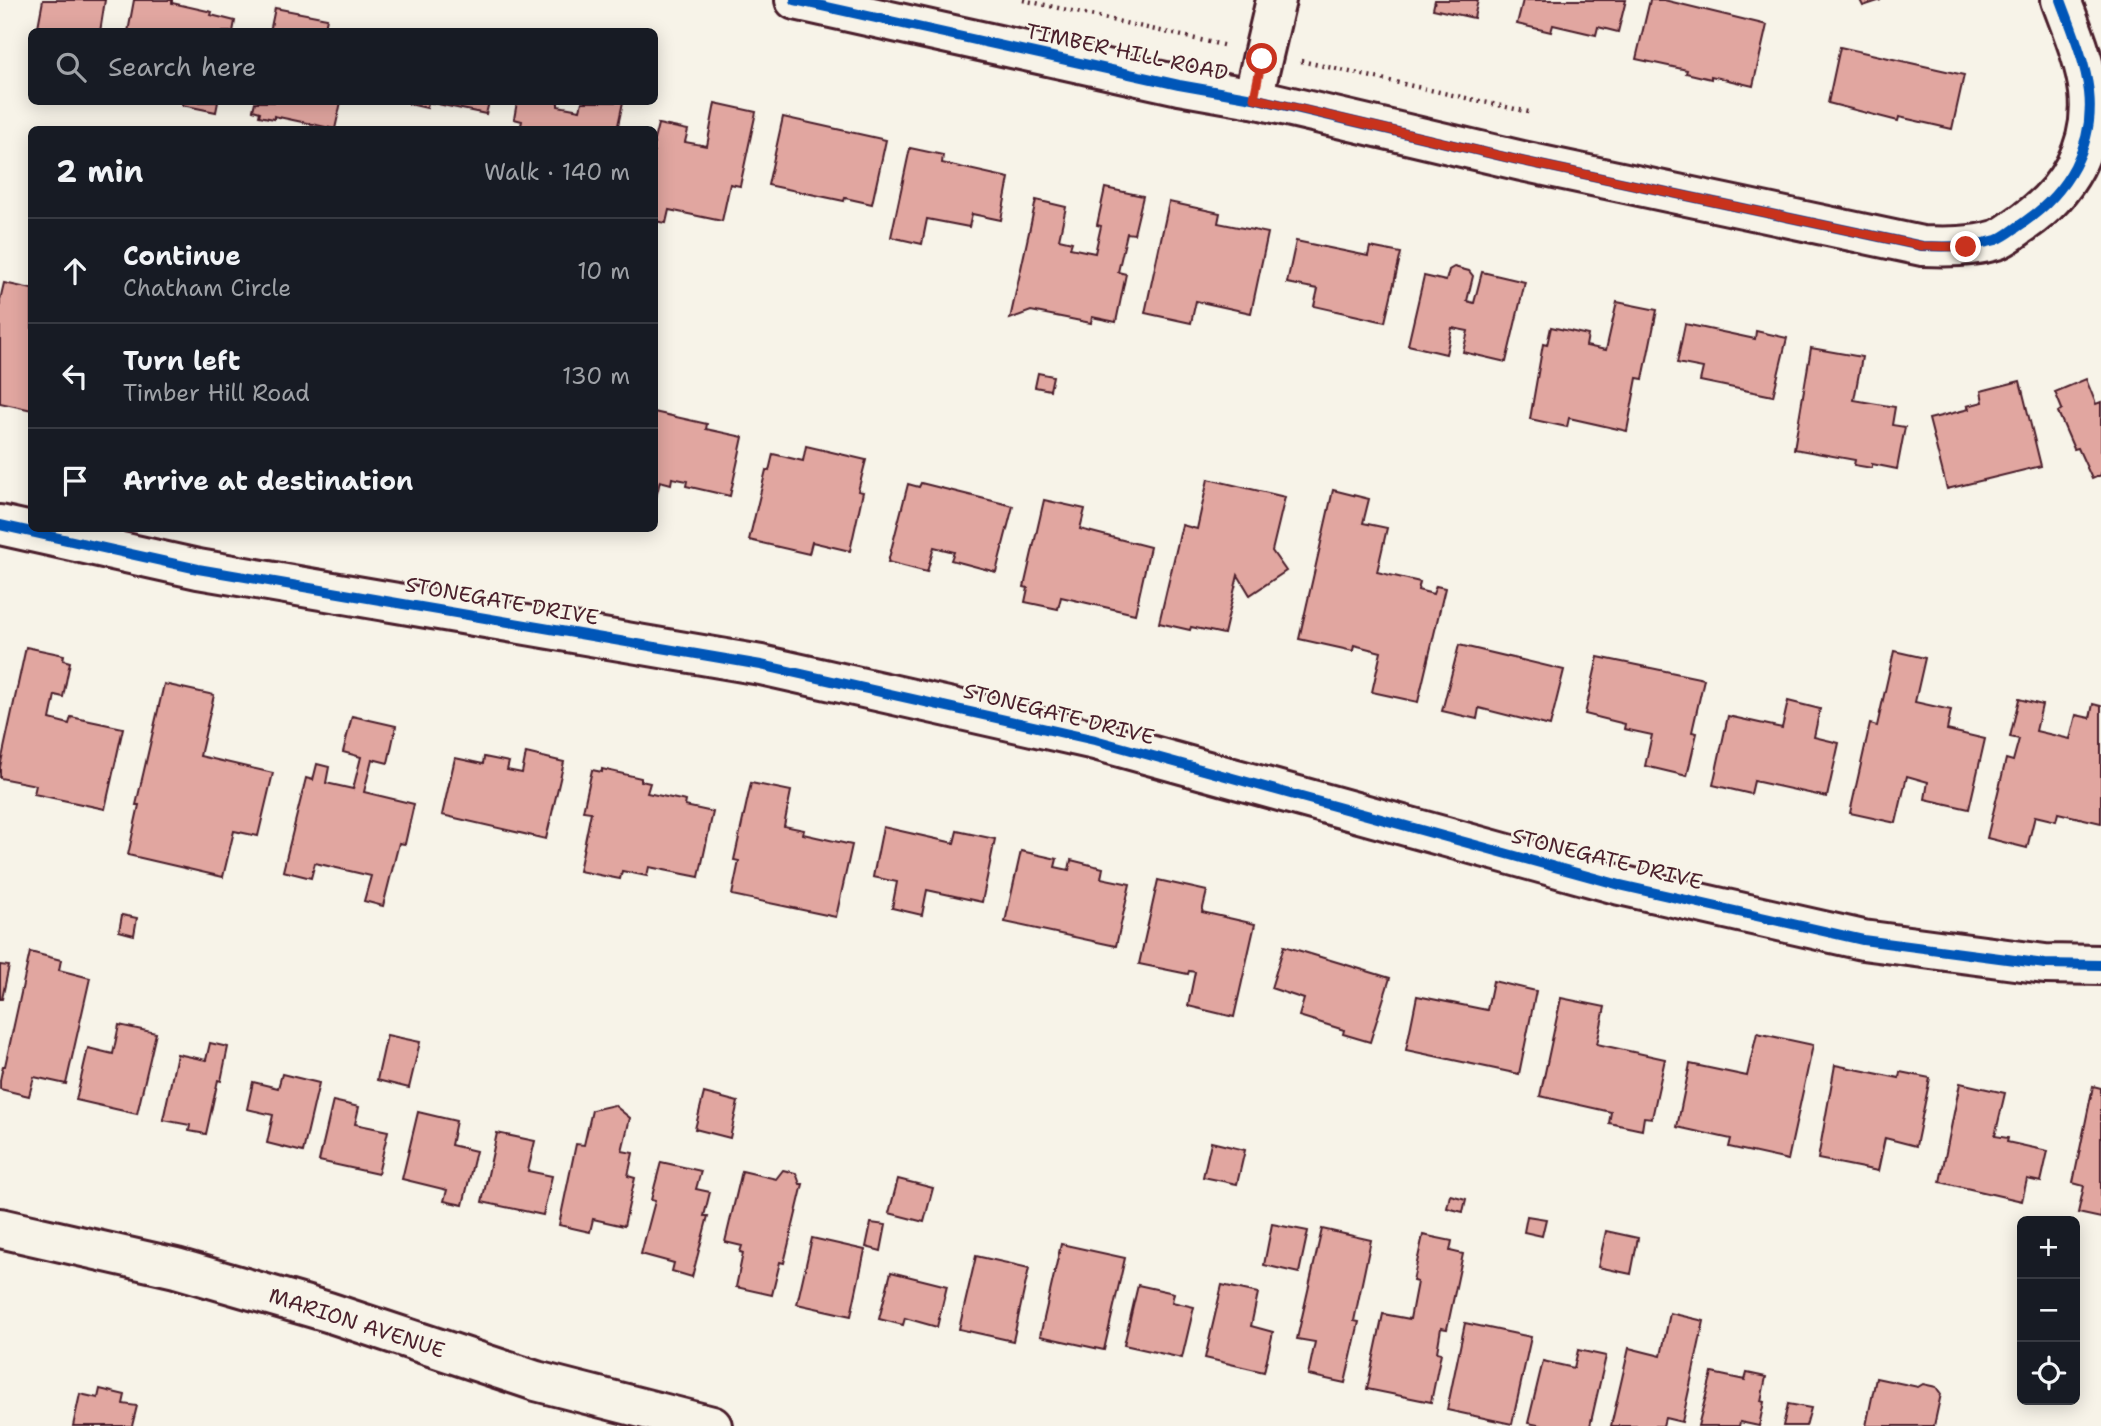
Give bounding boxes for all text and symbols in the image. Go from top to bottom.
street label: TIMBER HILL ROAD [1023,17,1231,87]
search box [28,28,658,105]
route start [1246,43,1277,74]
icon: search [52,48,90,86]
text: Search here [108,49,257,84]
text: 2 min [56,151,143,192]
text: Walk · 140 m [484,157,630,187]
route end [1950,231,1981,262]
text: Continue [123,238,241,273]
icon: ahead [56,252,94,290]
text: 10 m [577,256,630,286]
text: Chatham Circle [123,273,291,303]
text: Turn left [123,343,240,378]
icon: left [56,357,94,395]
text: 130 m [562,361,630,391]
text: Timber Hill Road [123,378,310,408]
icon: arrive [56,462,94,500]
text: Arrive at destination [123,463,413,498]
street label: STONEGATE DRIVE [403,570,601,632]
street label: STONEGATE DRIVE [961,677,1157,751]
street label: STONEGATE DRIVE [1509,822,1705,896]
map controls [2017,1216,2080,1405]
button: + [2017,1216,2080,1279]
button: − [2017,1279,2080,1342]
street label: MARION AVENUE [265,1281,449,1365]
button: locate [2017,1342,2080,1405]

